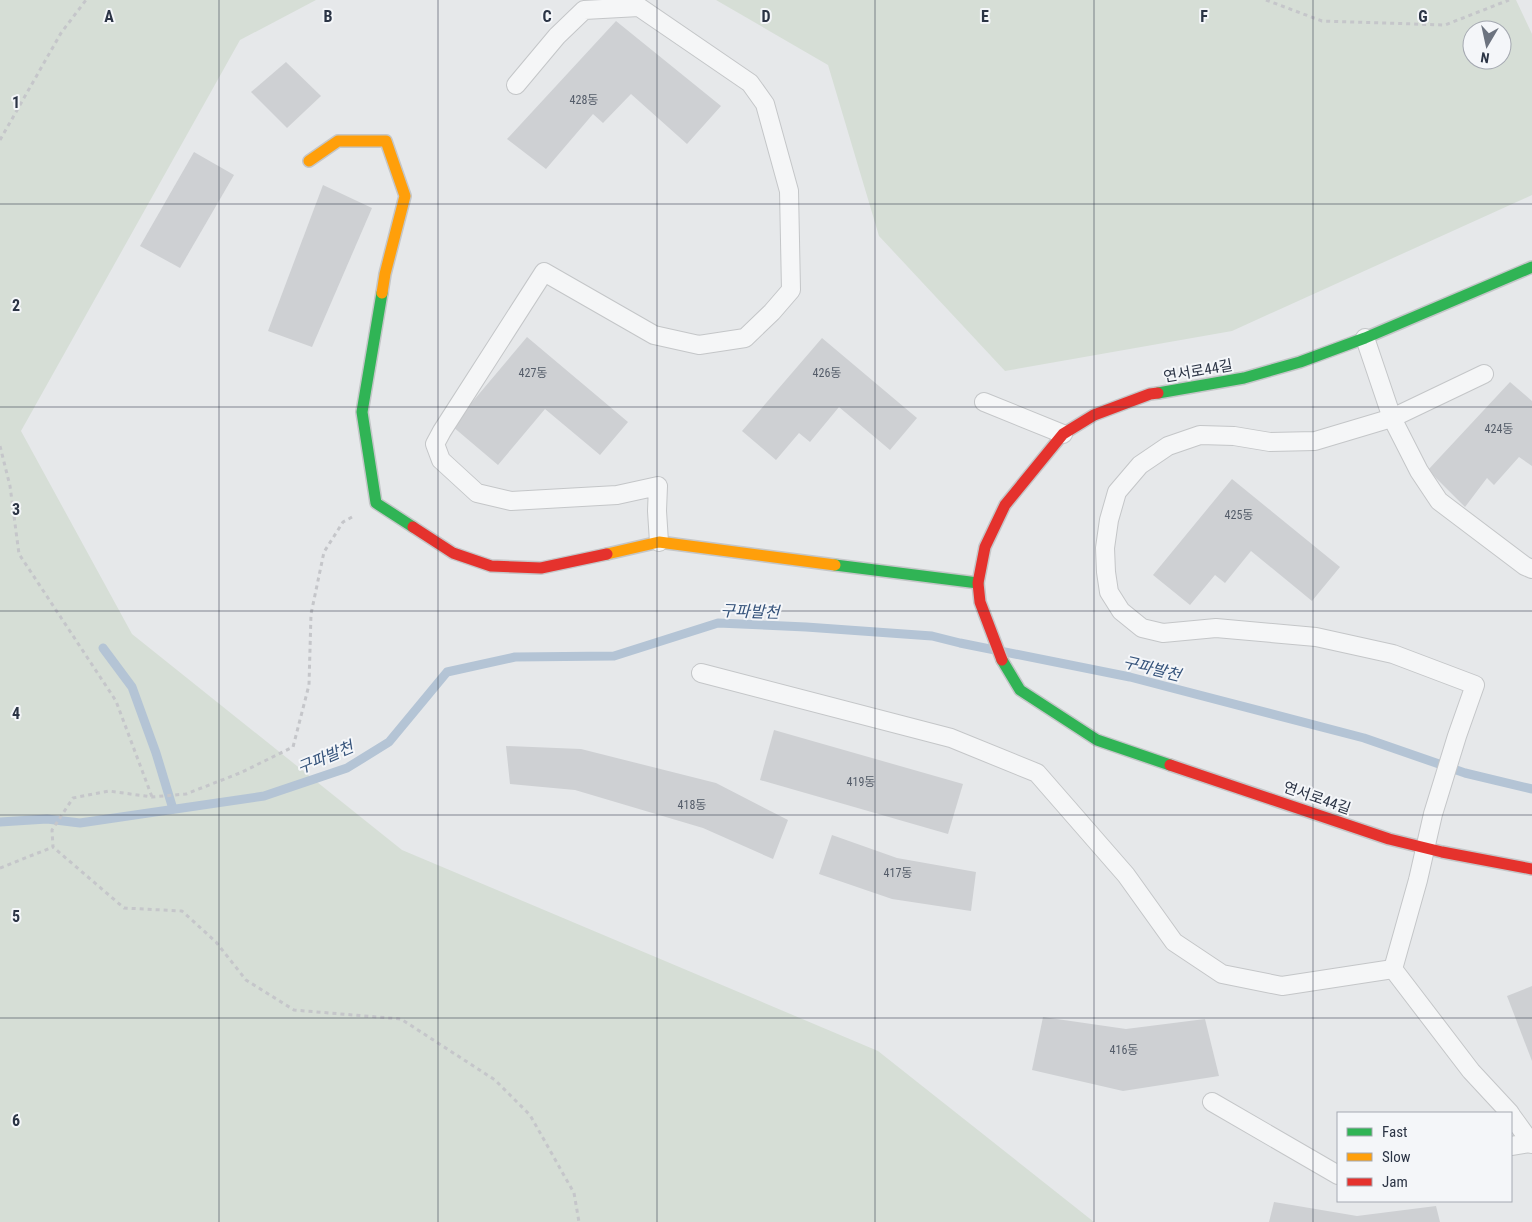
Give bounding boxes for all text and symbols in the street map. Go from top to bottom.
text: A [104,7,114,26]
text: B [324,7,333,26]
text: C [542,7,552,26]
text: D [761,7,771,26]
text: E [981,7,989,26]
text: F [1200,7,1208,26]
text: G [1418,7,1428,26]
north arrow [1462,20,1512,70]
text: N [1479,49,1490,66]
text: 1 [12,93,20,112]
house number: 428동 [570,93,598,107]
text: 2 [12,296,20,315]
street label: 연서로44길 [1162,356,1234,386]
house number: 427동 [519,366,547,380]
house number: 426동 [813,366,841,380]
house number: 424동 [1485,422,1513,436]
text: 3 [12,500,20,519]
house number: 425동 [1225,508,1253,522]
water label: 구파발천 [720,601,782,622]
water label: 구파발천 [1121,652,1185,685]
text: 4 [12,704,20,723]
water label: 구파발천 [294,736,358,778]
house number: 419동 [847,775,875,789]
street label: 연서로44길 [1281,778,1353,818]
house number: 418동 [678,798,706,812]
house number: 417동 [884,866,912,880]
text: 5 [12,907,20,926]
house number: 416동 [1110,1043,1138,1057]
text: 6 [12,1111,20,1130]
legend [1337,1112,1512,1202]
text: Fast [1382,1123,1407,1141]
text: Slow [1382,1148,1411,1166]
text: Jam [1382,1173,1408,1191]

